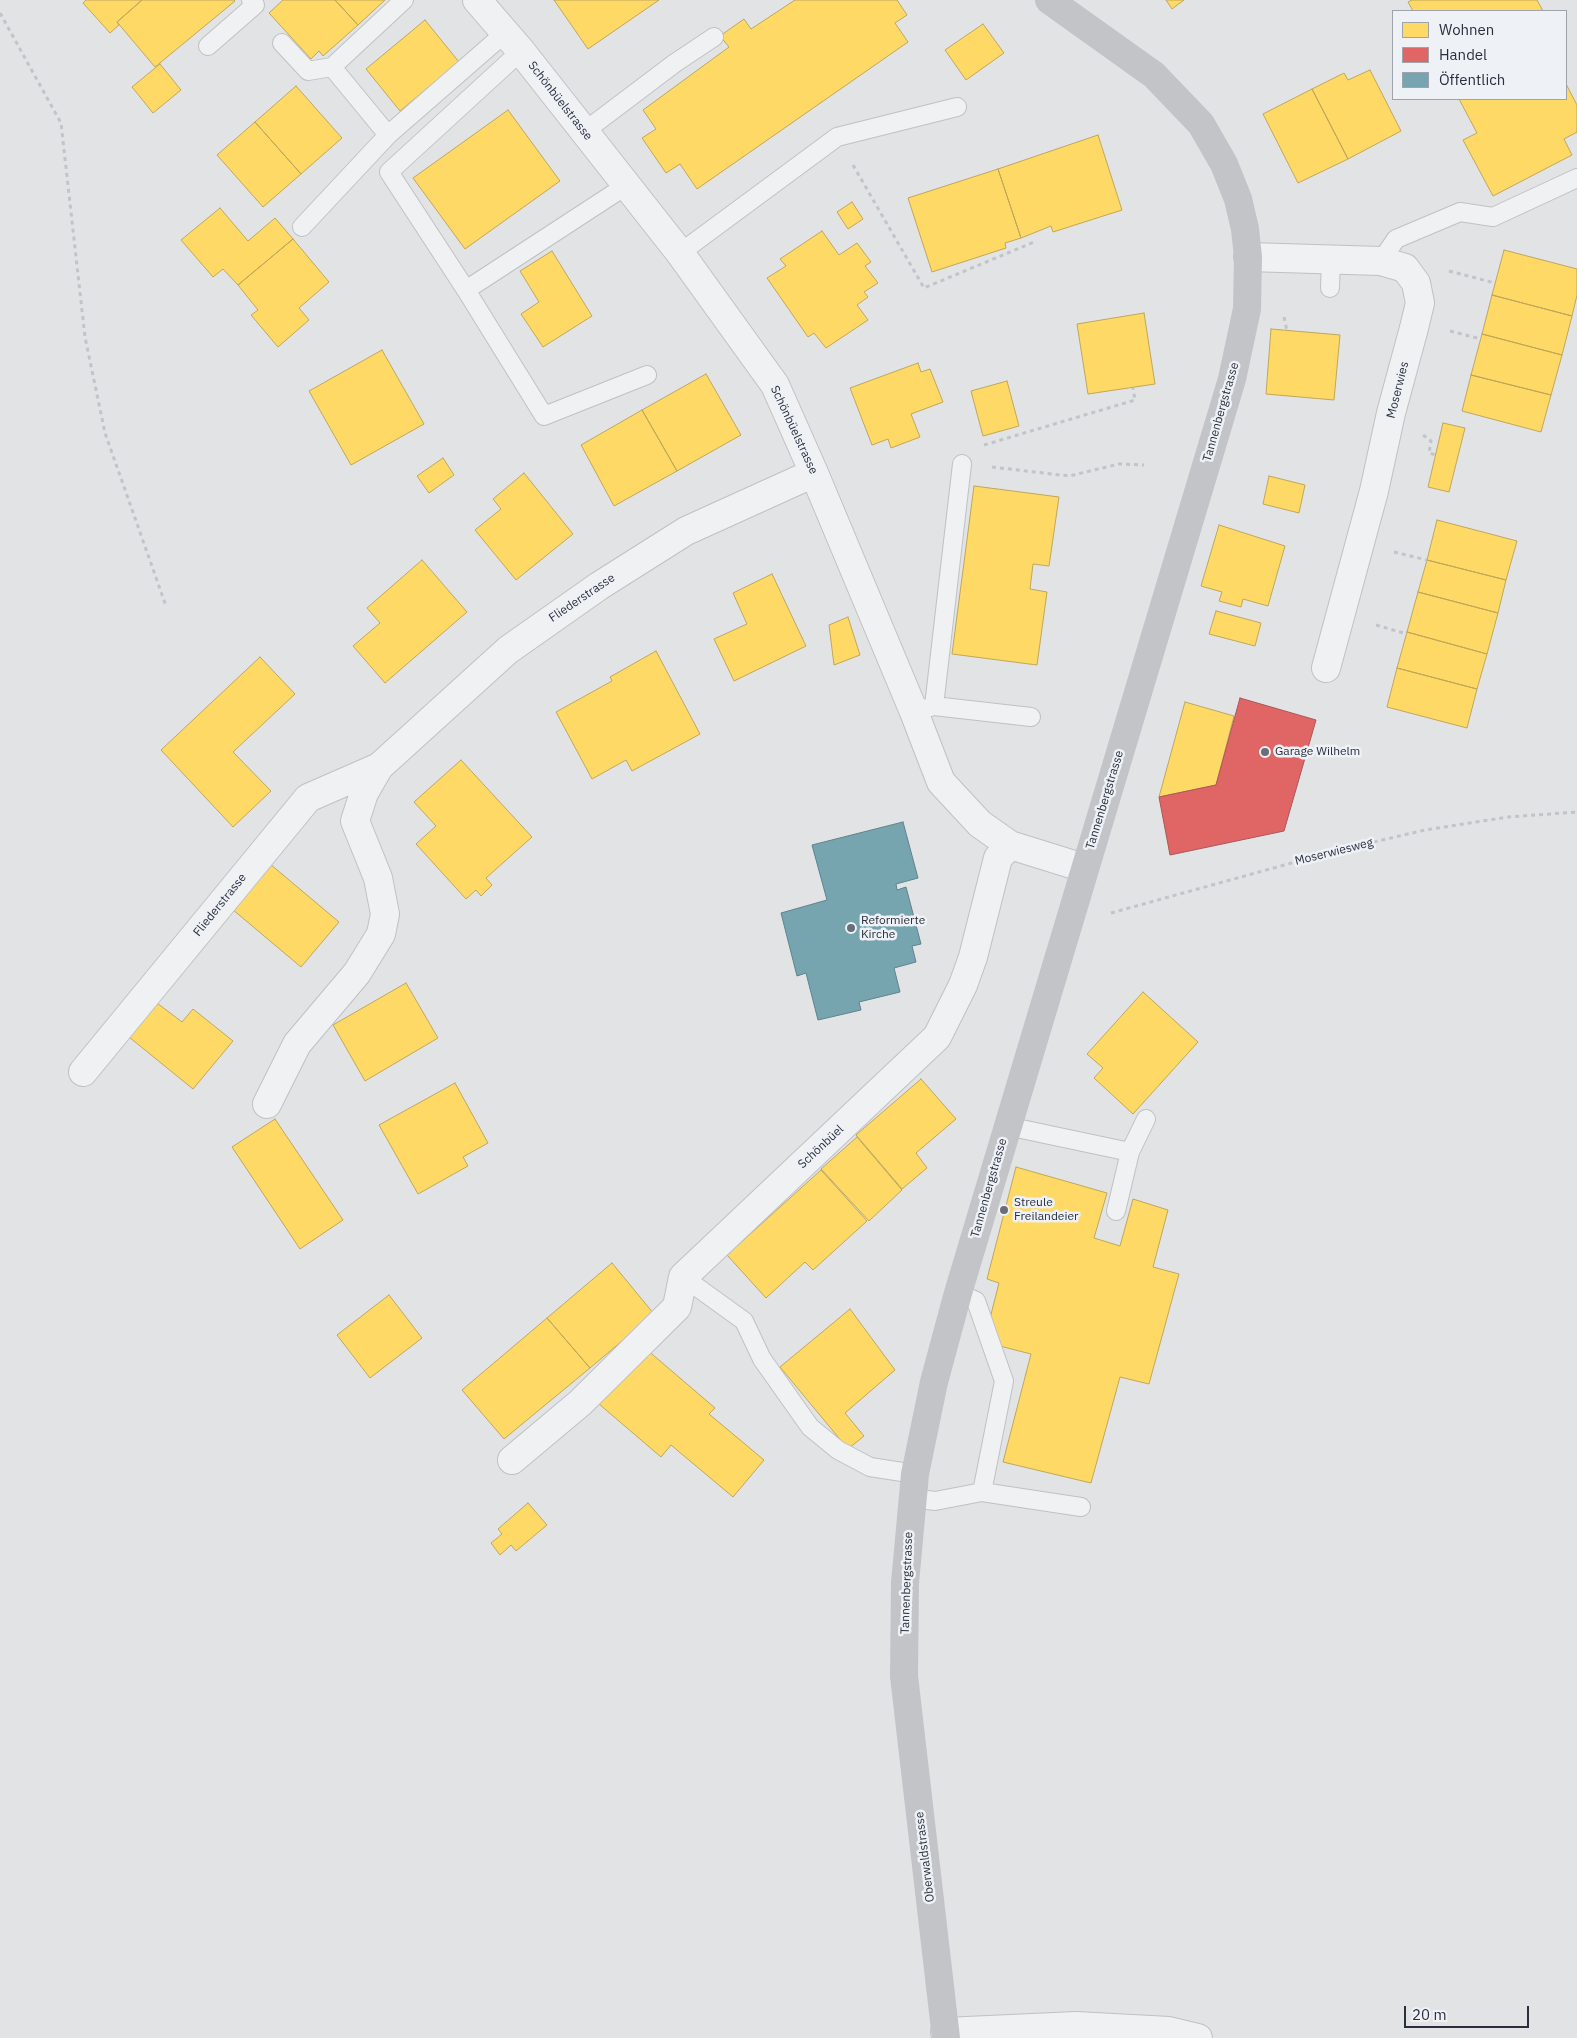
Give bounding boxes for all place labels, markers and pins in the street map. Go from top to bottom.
place label: Garage Wilhelm [1275,745,1360,759]
marker: Garage Wilhelm [1259,746,1271,758]
place label: Reformierte Kirche [861,914,925,942]
marker: Reformierte Kirche [845,922,857,934]
place label: Streule Freilandeier [1014,1196,1078,1224]
marker: Streule Freilandeier [998,1204,1010,1216]

